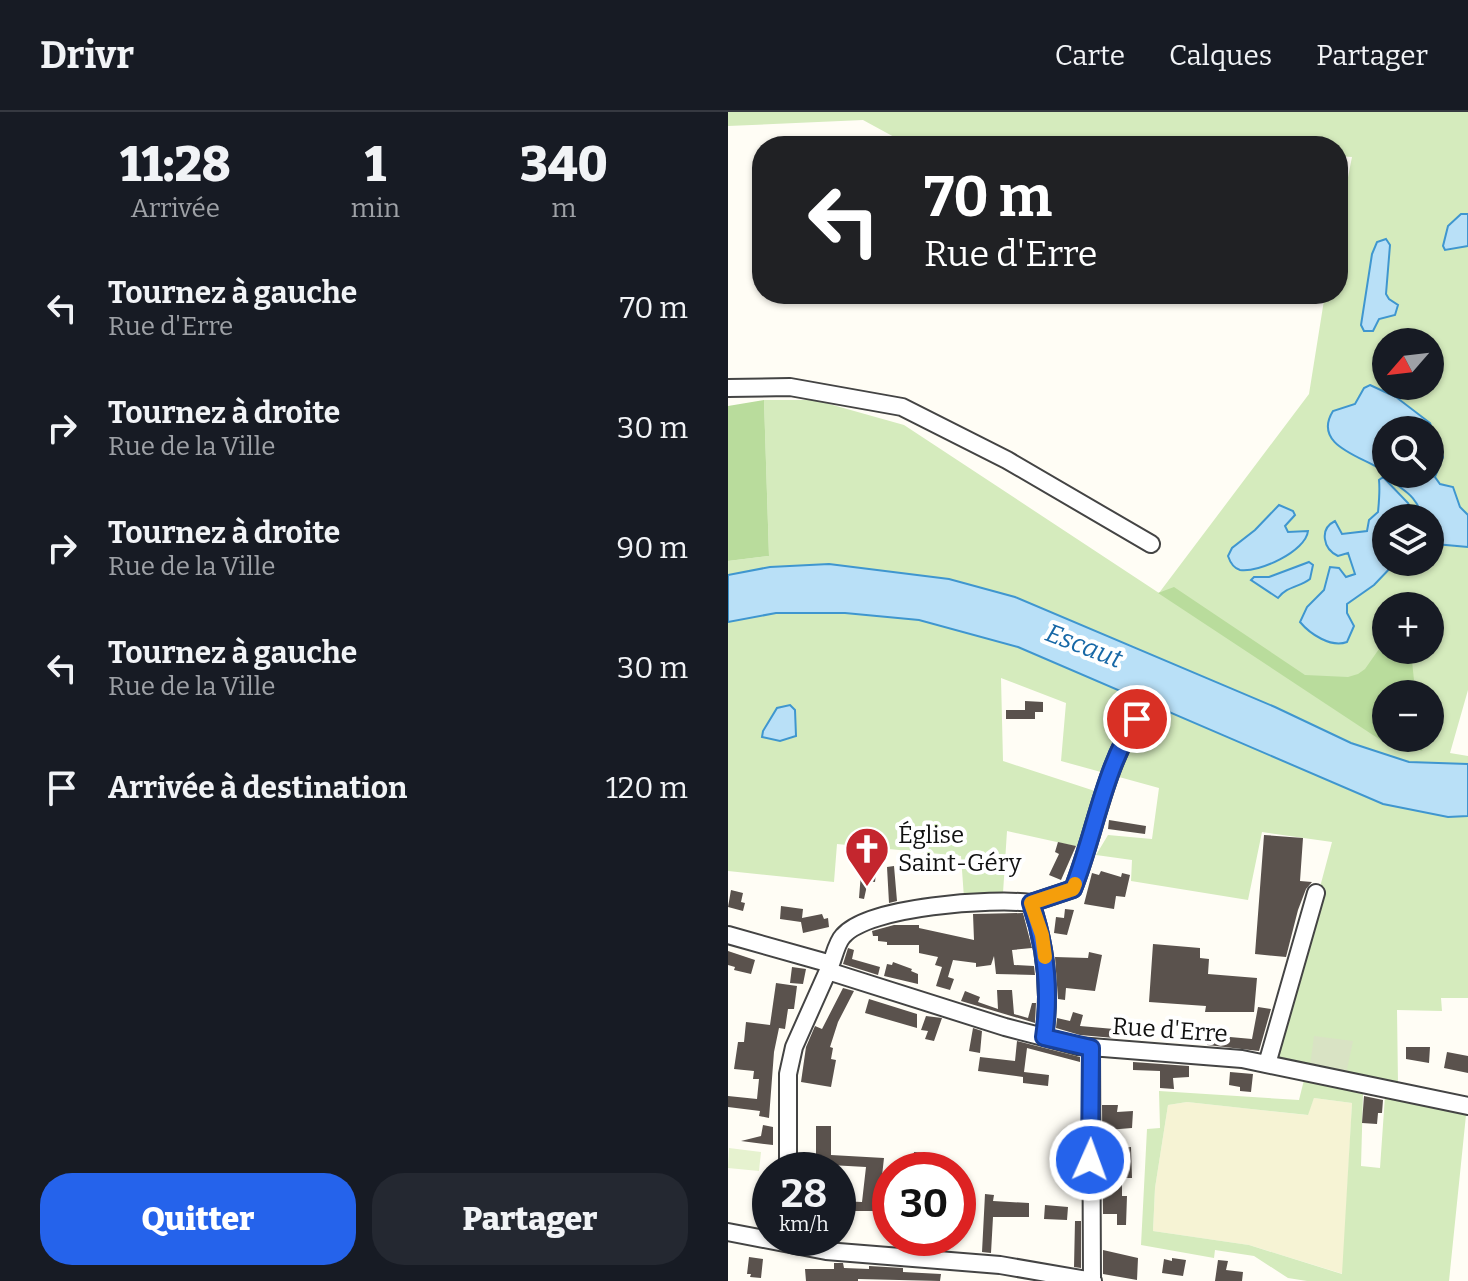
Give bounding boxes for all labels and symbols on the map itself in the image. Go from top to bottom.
north arrow [1372,328,1444,400]
water label: Escaut [1041,617,1127,675]
pin [1103,685,1171,753]
place label: Église Saint-Géry [898,820,1022,877]
church icon: Église Saint-Géry [843,825,891,888]
street label: Rue d'Erre [1111,1012,1229,1048]
position arrow [1048,1118,1132,1202]
speed limit sign: 30 [872,1152,976,1256]

